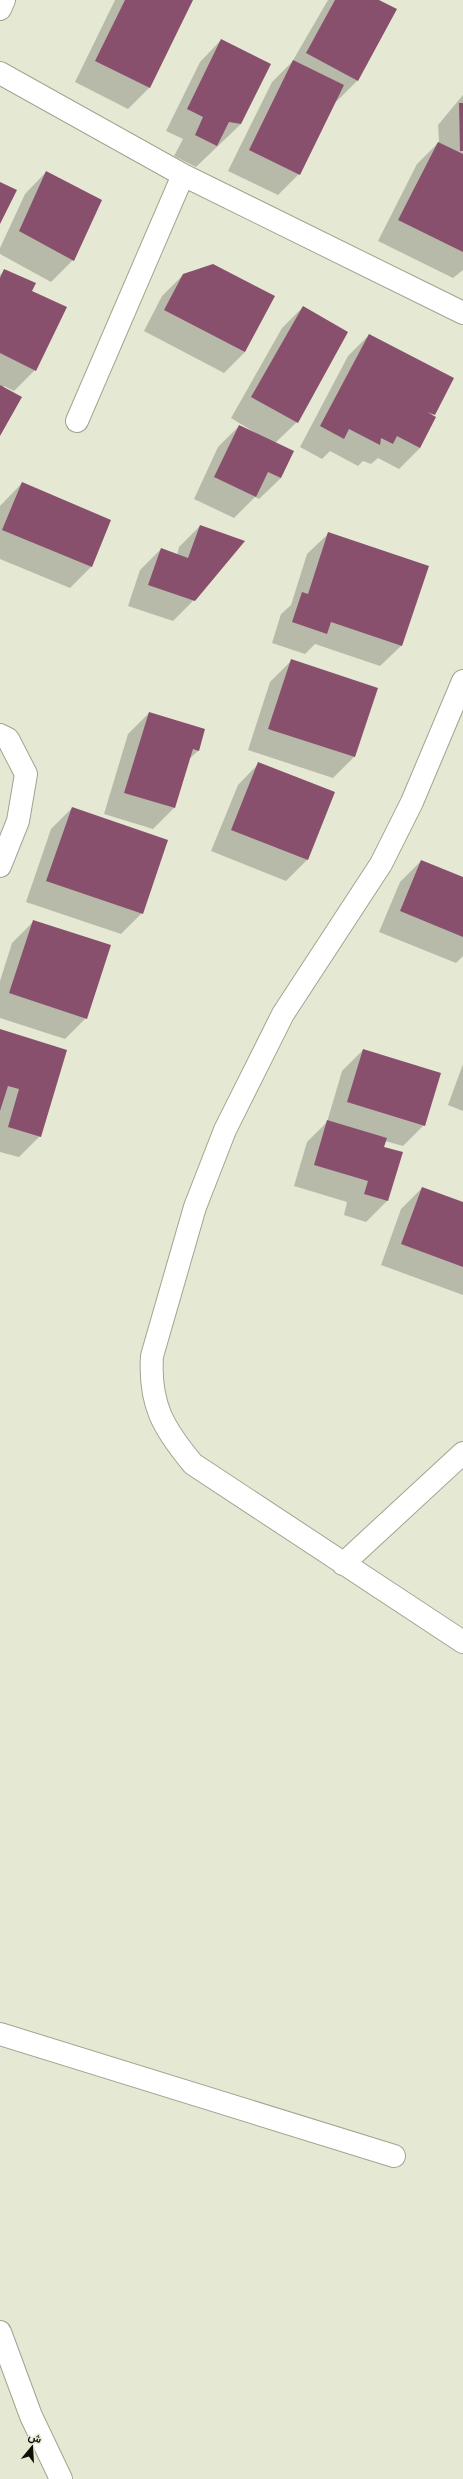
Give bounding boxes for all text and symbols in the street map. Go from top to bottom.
north arrow [12,2427,52,2467]
text: ش [27,2429,44,2446]

